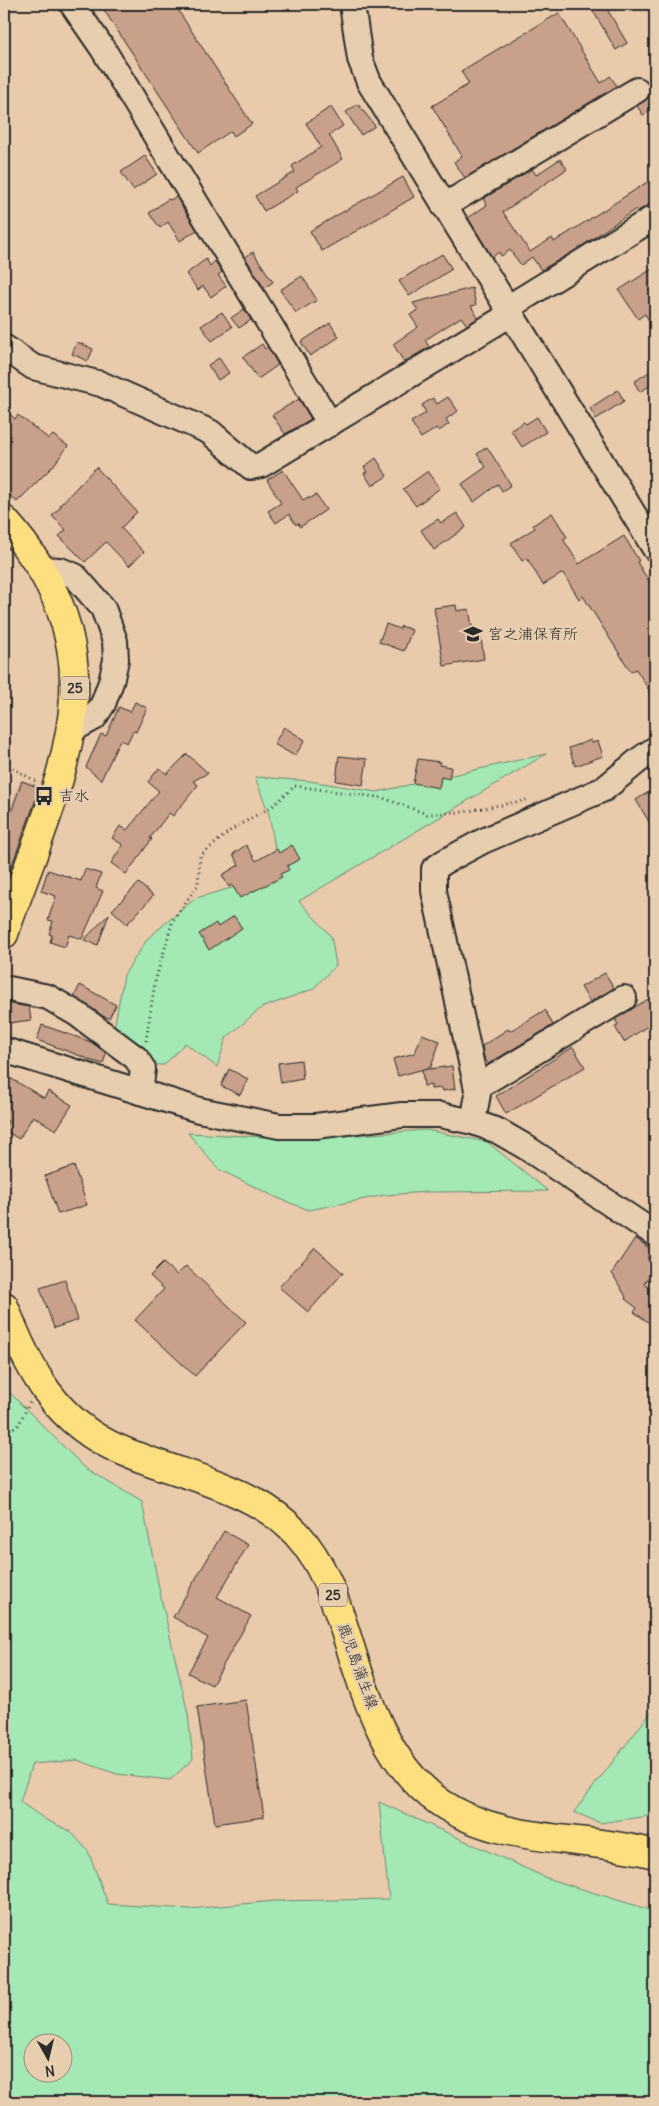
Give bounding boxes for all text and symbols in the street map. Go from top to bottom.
school or university icon: 宮之浦保育所 [462,623,484,645]
place label: 宮之浦保育所 [488,624,578,643]
road number: 25 [61,676,89,700]
bus stop icon: 吉水 [33,785,55,807]
place label: 吉水 [59,786,89,805]
road number: 25 [319,1584,347,1606]
street label: 鹿児島蒲生線 [334,1620,383,1711]
north arrow [22,2034,72,2084]
text: N [44,2061,56,2080]

